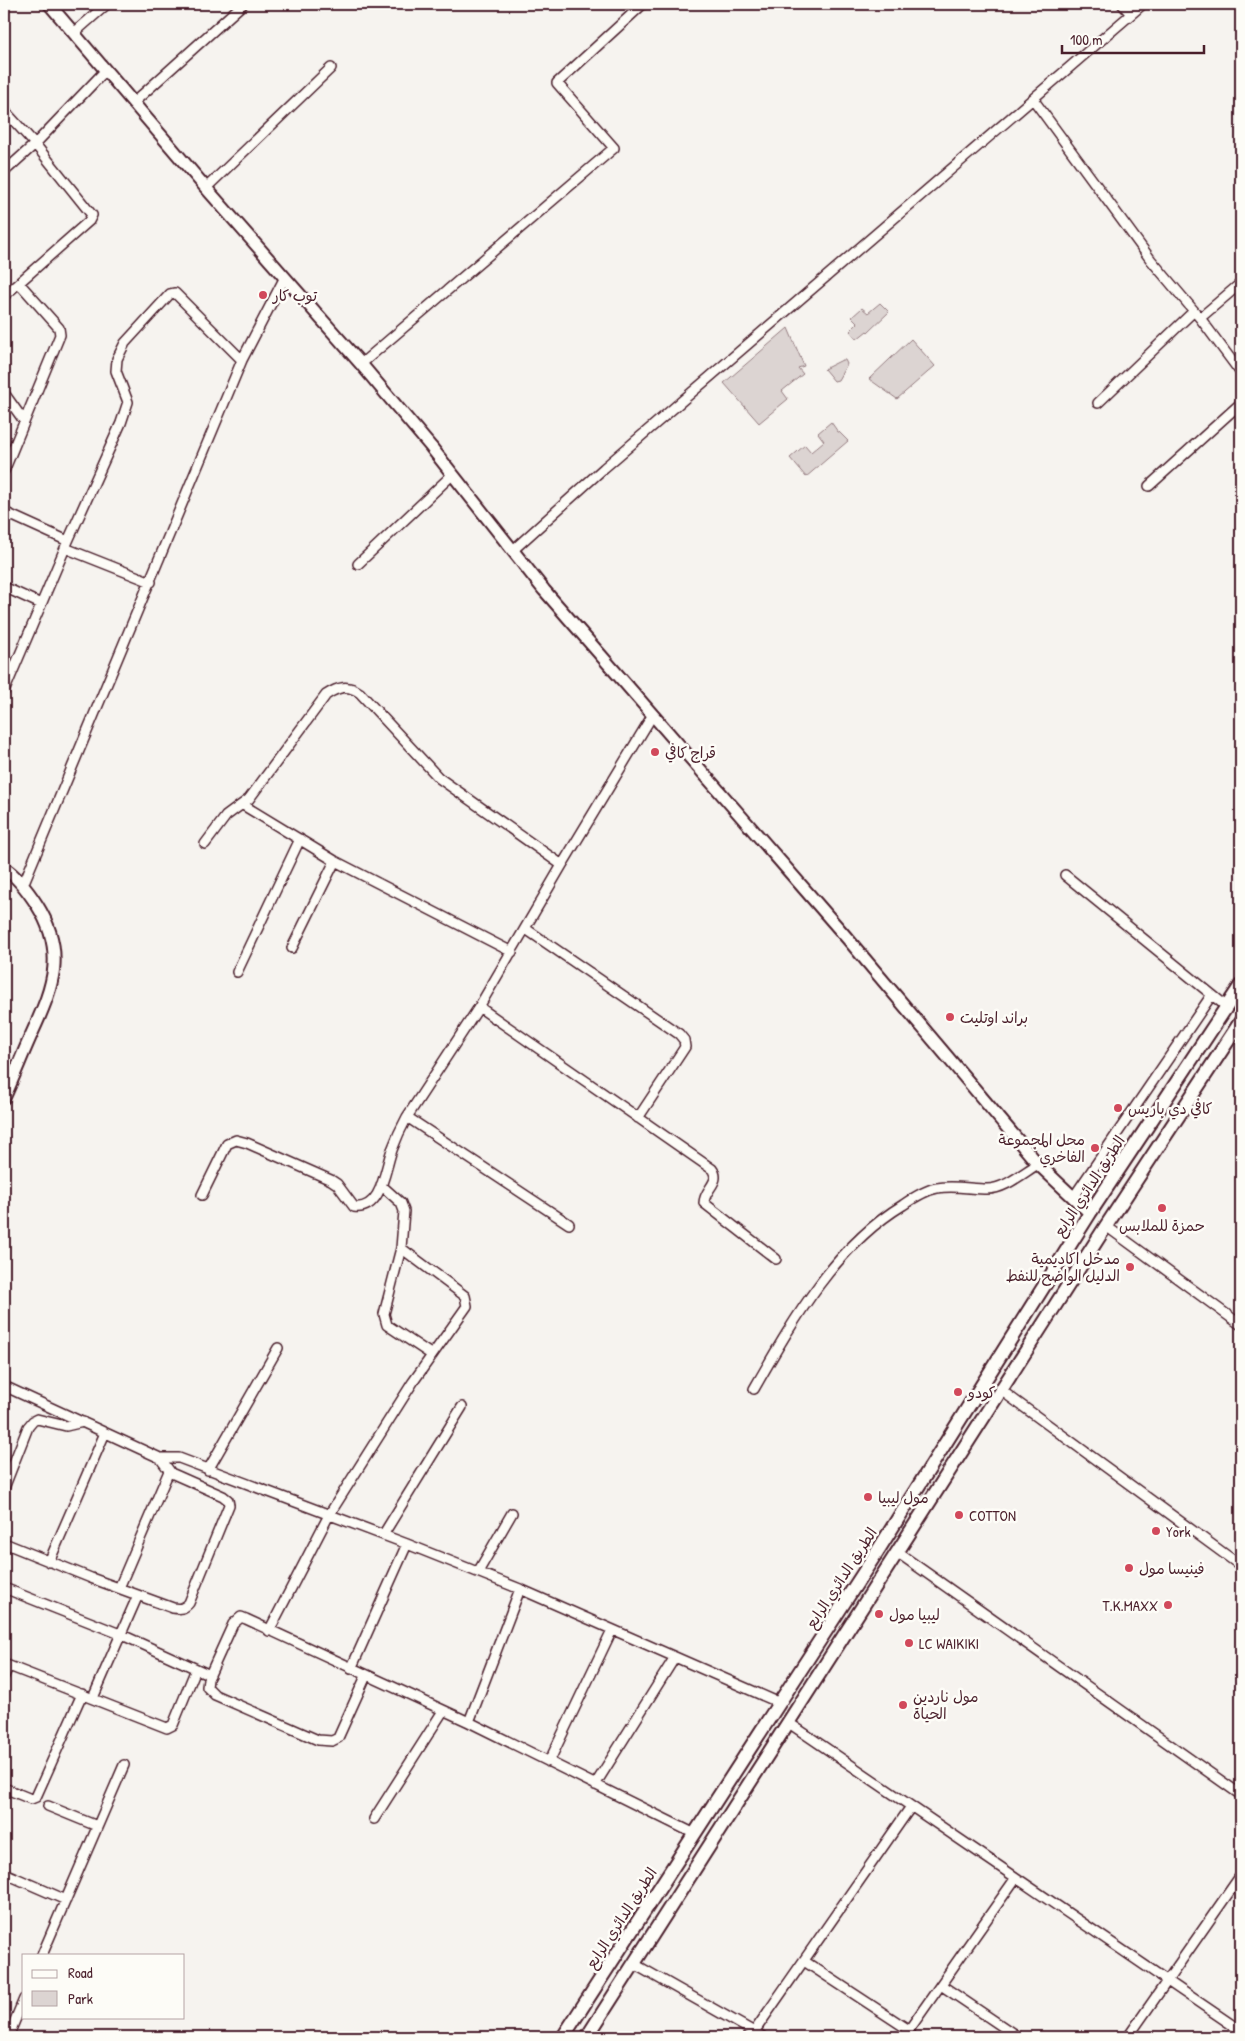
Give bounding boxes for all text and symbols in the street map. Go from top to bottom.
scale bar [1062,22,1205,54]
text: 100 m [1070,29,1103,50]
place label: توب كار [272,285,318,306]
marker: توب كار [257,289,269,301]
place label: قراج كافي [665,742,716,763]
marker: قراج كافي [649,746,661,758]
place label: براند اوتليت [960,1007,1028,1028]
marker: براند اوتليت [944,1011,956,1023]
place label: كافي دي باريس [1128,1098,1212,1120]
marker: كافي دي باريس [1112,1102,1124,1114]
place label: محل المجموعة الفاخري [998,1129,1085,1168]
street label: الطريق الدائري الرابع [1048,1131,1131,1241]
marker: محل المجموعة الفاخري [1089,1142,1101,1154]
marker: حمزة للملابس [1156,1202,1168,1214]
place label: حمزة للملابس [1119,1215,1205,1236]
place label: مدخل اكاديمية الدليل الواضح للنفط [1006,1248,1120,1286]
marker: مدخل اكاديمية الدليل الواضح للنفط [1124,1261,1136,1273]
place label: كودو [967,1382,995,1403]
marker: كودو [952,1386,964,1398]
place label: مول ليبيا [878,1487,929,1508]
marker: مول ليبيا [862,1491,874,1503]
place label: COTTON [969,1505,1016,1526]
marker: COTTON [953,1509,965,1521]
place label: York [1166,1521,1191,1542]
street label: الطريق الدائري الرابع [800,1523,883,1633]
marker: York [1150,1525,1162,1537]
place label: فينيسا مول [1139,1558,1204,1579]
marker: فينيسا مول [1123,1562,1135,1574]
place label: T.K.MAXX [1102,1595,1158,1616]
marker: T.K.MAXX [1162,1599,1174,1611]
place label: ليبيا مول [889,1604,940,1625]
marker: ليبيا مول [873,1608,885,1620]
place label: LC WAIKIKI [919,1633,979,1654]
marker: LC WAIKIKI [903,1637,915,1649]
place label: مول ناردين الحياة [913,1686,979,1724]
marker: مول ناردين الحياة [897,1699,909,1711]
street label: الطريق الدائري الرابع [580,1863,663,1973]
legend [22,1954,185,2018]
text: Road [68,1962,93,1983]
text: Park [68,1988,93,2009]

